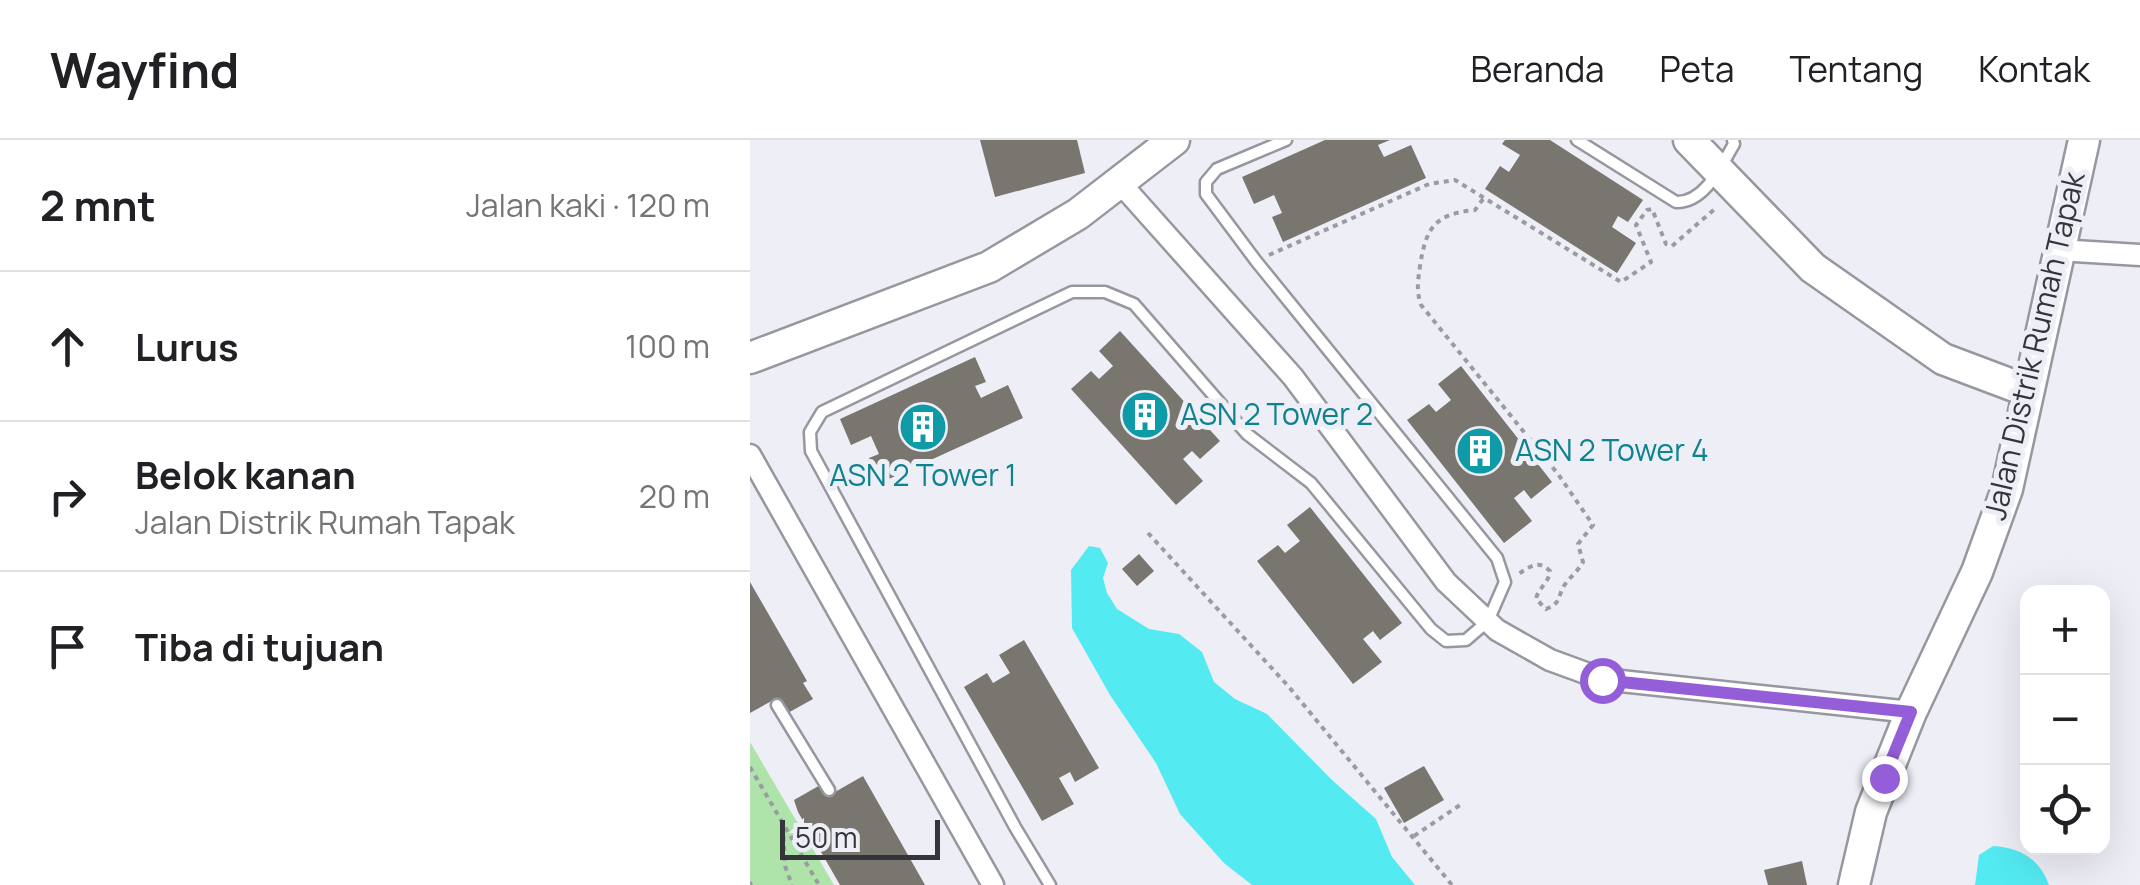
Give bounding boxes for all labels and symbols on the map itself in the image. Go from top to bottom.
street label: Jalan Distrik Rumah Tapak [1974,166,2094,524]
building icon: ASN 2 Tower 2 [1119,389,1171,441]
place label: ASN 2 Tower 2 [1180,393,1373,434]
building icon: ASN 2 Tower 1 [897,401,949,453]
building icon: ASN 2 Tower 4 [1454,425,1506,477]
place label: ASN 2 Tower 4 [1515,429,1709,470]
place label: ASN 2 Tower 1 [829,454,1017,495]
route start [1580,658,1626,704]
route end [1862,756,1908,802]
scale bar [780,815,940,860]

